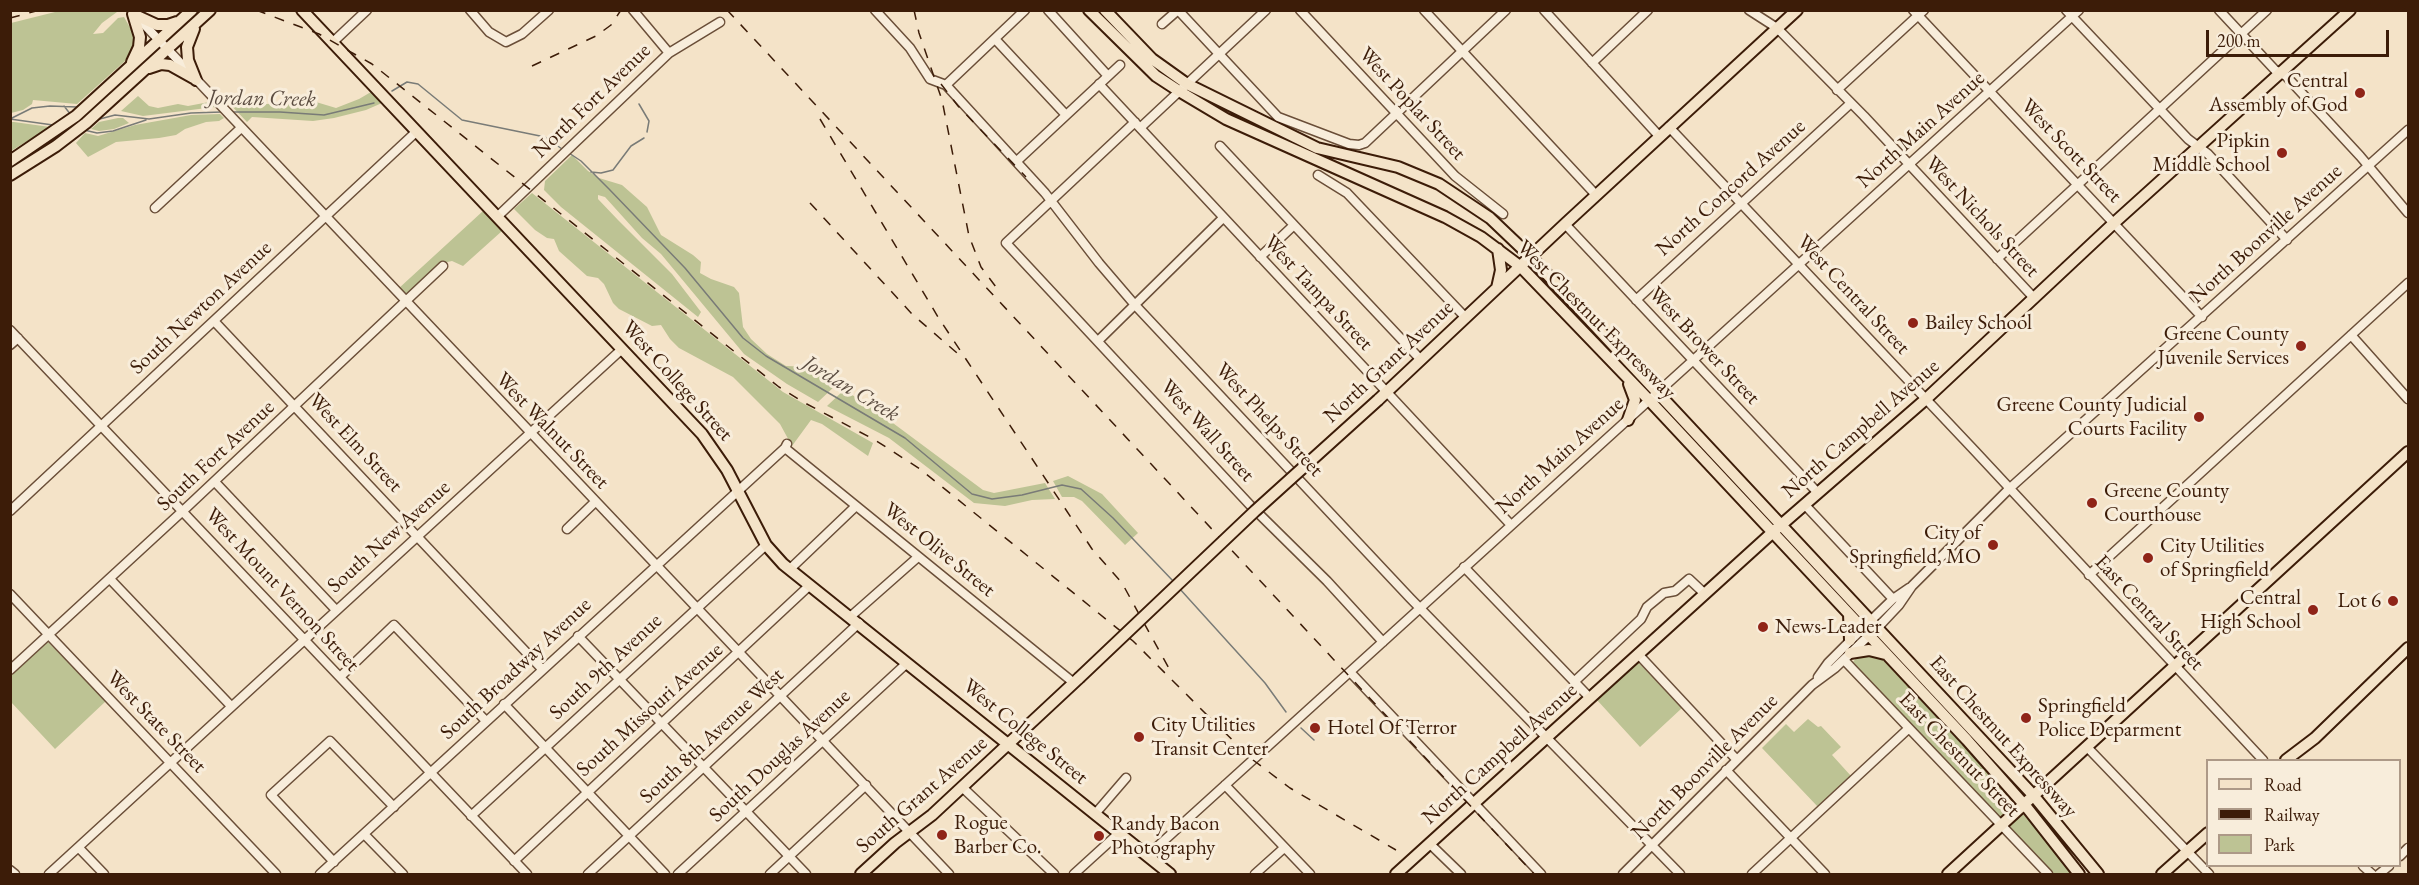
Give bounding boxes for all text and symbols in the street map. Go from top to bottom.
scale bar [2209,18,2392,56]
text: 200 m [2217,29,2261,52]
street label: North Fort Avenue [528,38,656,164]
street label: West Poplar Street [1353,42,1471,166]
street label: North Main Avenue [1852,66,1990,194]
place label: Central Assembly of God [2209,68,2348,118]
water label: Jordan Creek [208,85,316,113]
marker: Central Assembly of God [2353,86,2367,100]
street label: West Scott Street [2015,94,2127,208]
street label: North Concord Avenue [1651,114,1811,262]
place label: Pipkin Middle School [2153,128,2270,178]
marker: Pipkin Middle School [2275,146,2289,160]
street label: West Nichols Street [1919,151,2045,283]
street label: North Boonville Avenue [2185,159,2347,309]
street label: West Tampa Street [1258,230,1378,356]
street label: West Central Street [1791,230,1915,360]
street label: West Chestnut Expressway [1511,235,1681,405]
street label: South Newton Avenue [125,236,277,380]
street label: West Brower Street [1643,282,1765,410]
street label: North Grant Avenue [1319,295,1459,429]
place label: Bailey School [1925,310,2032,336]
street label: West College Street [616,315,738,447]
marker: Bailey School [1906,316,1920,330]
place label: Greene County Juvenile Services [2158,321,2289,371]
marker: Greene County Juvenile Services [2294,339,2308,353]
water label: Jordan Creek [798,350,904,428]
street label: North Campbell Avenue [1777,354,1945,504]
street label: West Phelps Street [1210,358,1328,482]
street label: West Walnut Street [490,367,614,495]
street label: West Wall Street [1155,375,1259,487]
street label: West Elm Street [303,388,407,498]
street label: North Main Avenue [1491,392,1629,520]
place label: Greene County Judicial Courts Facility [1996,392,2187,442]
street label: South Fort Avenue [152,395,280,517]
marker: Greene County Judicial Courts Facility [2192,410,2206,424]
street label: South New Avenue [322,475,456,599]
place label: Greene County Courthouse [2104,478,2229,528]
marker: Greene County Courthouse [2085,496,2099,510]
street label: West Olive Street [878,497,1000,603]
street label: West Mount Vernon Street [200,503,364,677]
place label: City of Springfield, MO [1849,520,1981,570]
place label: City Utilities of Springfield [2160,533,2269,583]
marker: City of Springfield, MO [1986,538,2000,552]
street label: East Central Street [2089,550,2209,676]
marker: City Utilities of Springfield [2141,551,2155,565]
place label: Central High School [2200,585,2301,635]
place label: Lot 6 [2337,588,2381,614]
street label: South Broadway Avenue [435,593,597,745]
marker: Lot 6 [2386,594,2400,608]
marker: Central High School [2306,603,2320,617]
street label: South 9th Avenue [544,608,668,726]
place label: News-Leader [1775,614,1881,640]
marker: News-Leader [1756,620,1770,634]
street label: South Missouri Avenue [572,638,728,782]
street label: East Chestnut Expressway [1924,651,2082,823]
street label: South 8th Avenue West [635,663,789,809]
street label: West State Street [101,665,211,779]
street label: West College Street [957,674,1093,790]
street label: North Campbell Avenue [1417,678,1583,830]
street label: South Douglas Avenue [704,684,856,828]
street label: East Chestnut Street [1893,687,2025,823]
street label: North Boonville Avenue [1627,689,1783,845]
place label: Springfield Police Deparment [2038,693,2181,743]
marker: Springfield Police Deparment [2019,711,2033,725]
place label: City Utilities Transit Center [1151,712,1268,762]
place label: Hotel Of Terror [1327,715,1457,741]
marker: Hotel Of Terror [1308,721,1322,735]
marker: City Utilities Transit Center [1132,730,1146,744]
street label: South Grant Avenue [851,731,993,859]
legend [2206,759,2401,867]
text: Road [2264,773,2302,796]
text: Railway [2264,803,2320,826]
place label: Rogue Barber Co. [954,810,1042,860]
place label: Randy Bacon Photography [1111,811,1220,861]
marker: Rogue Barber Co. [935,828,949,842]
marker: Randy Bacon Photography [1092,829,1106,843]
text: Park [2264,833,2295,856]

